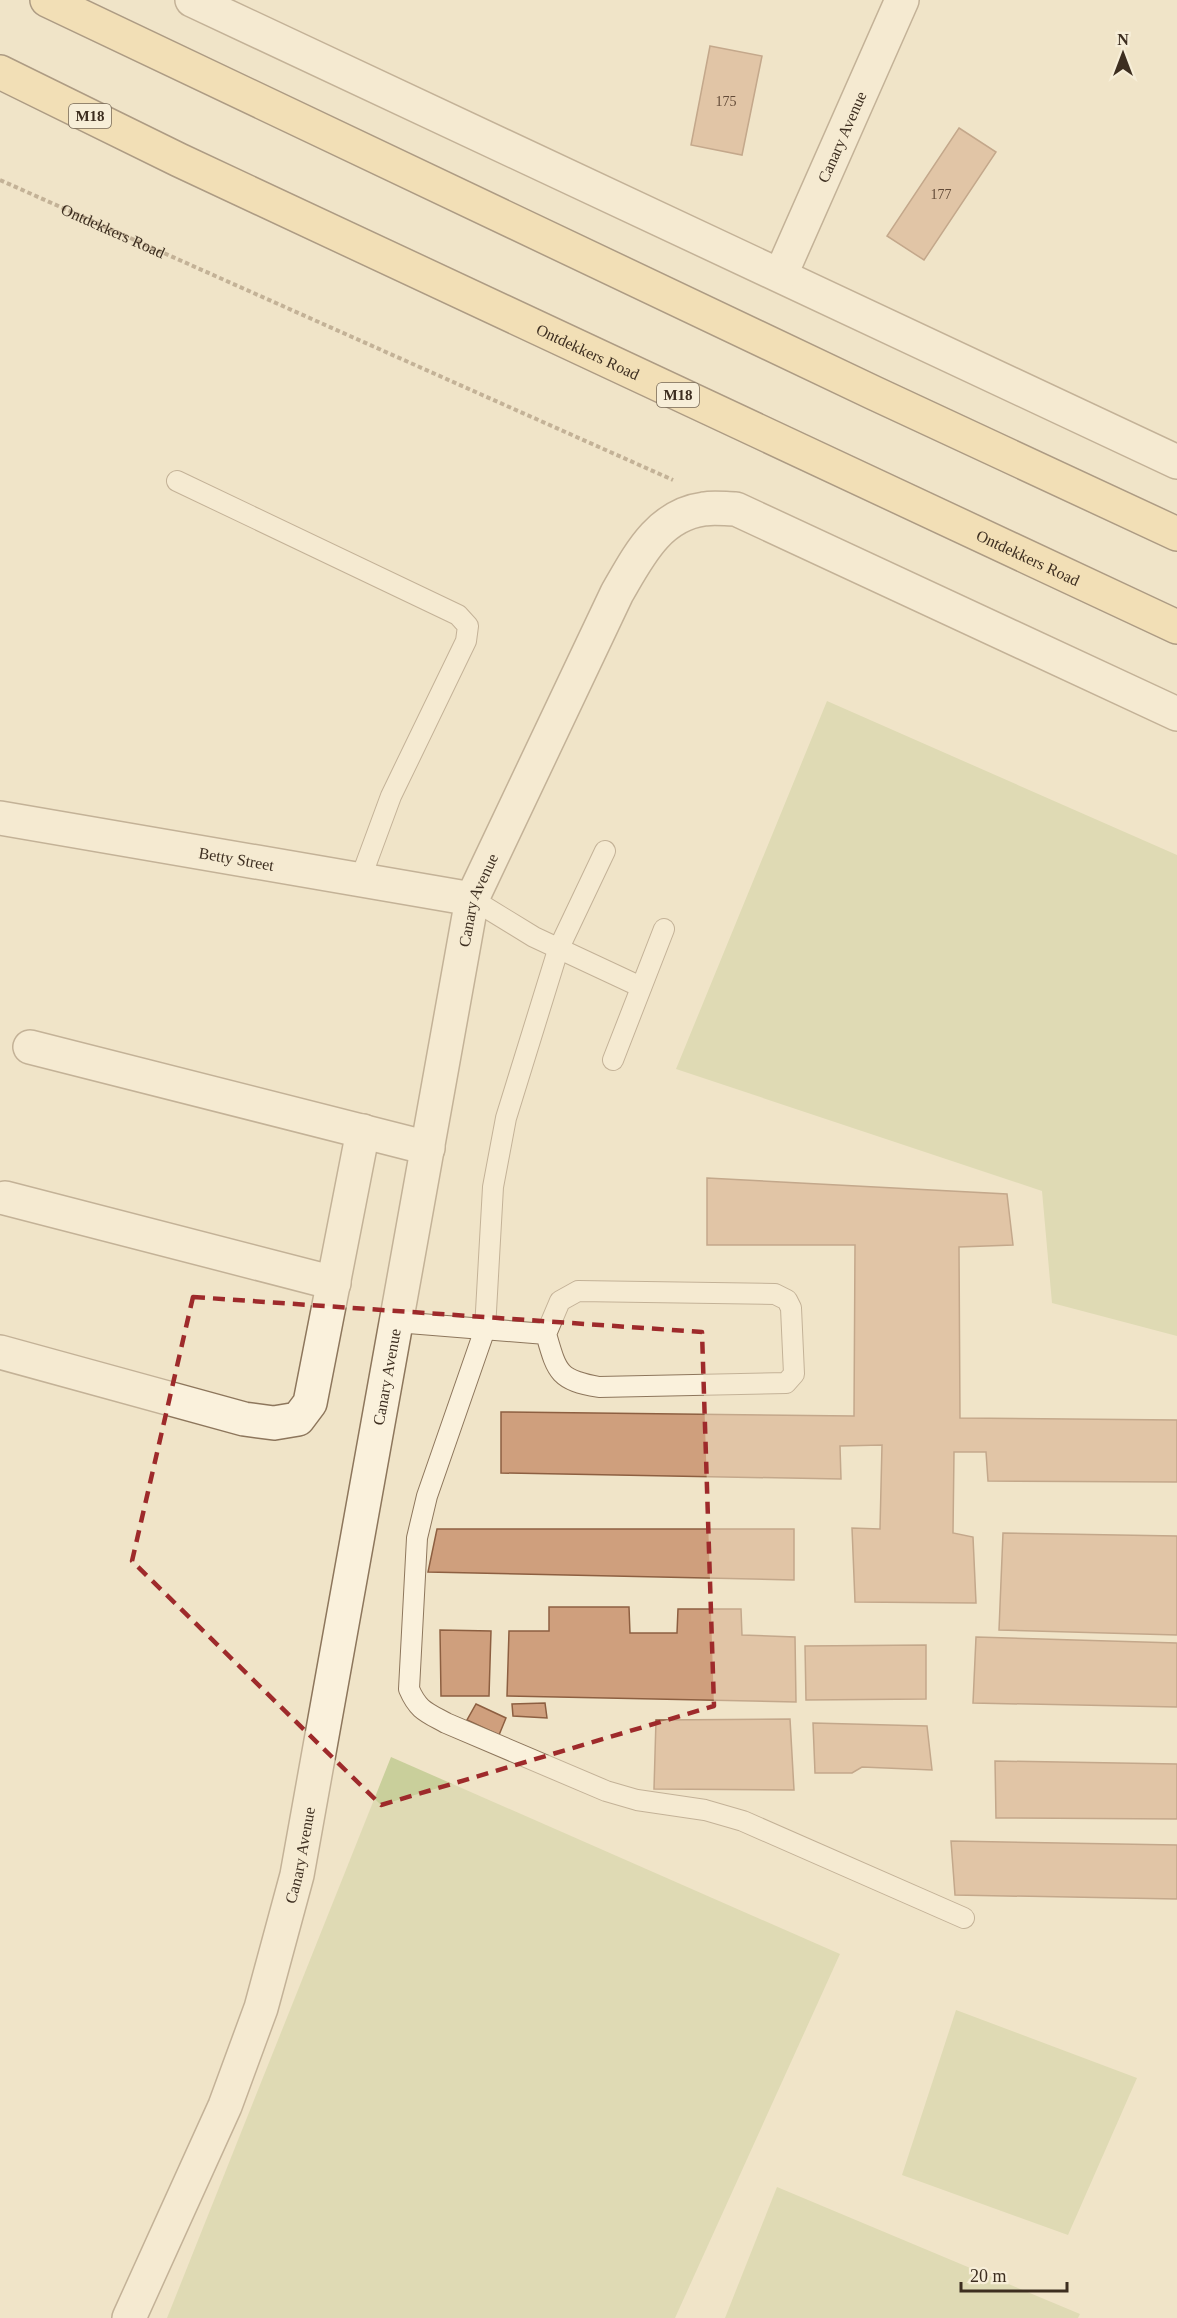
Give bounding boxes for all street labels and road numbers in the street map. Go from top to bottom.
street label: Canary Avenue [814,89,870,185]
road number: M18 [69,104,111,128]
street label: Ontdekkers Road [59,200,167,261]
street label: Ontdekkers Road [534,320,642,383]
road number: M18 [657,383,699,407]
street label: Ontdekkers Road [974,526,1082,589]
street label: Betty Street [198,844,276,874]
street label: Canary Avenue [456,851,501,948]
street label: Canary Avenue [370,1327,404,1427]
street label: Canary Avenue [282,1806,318,1905]

